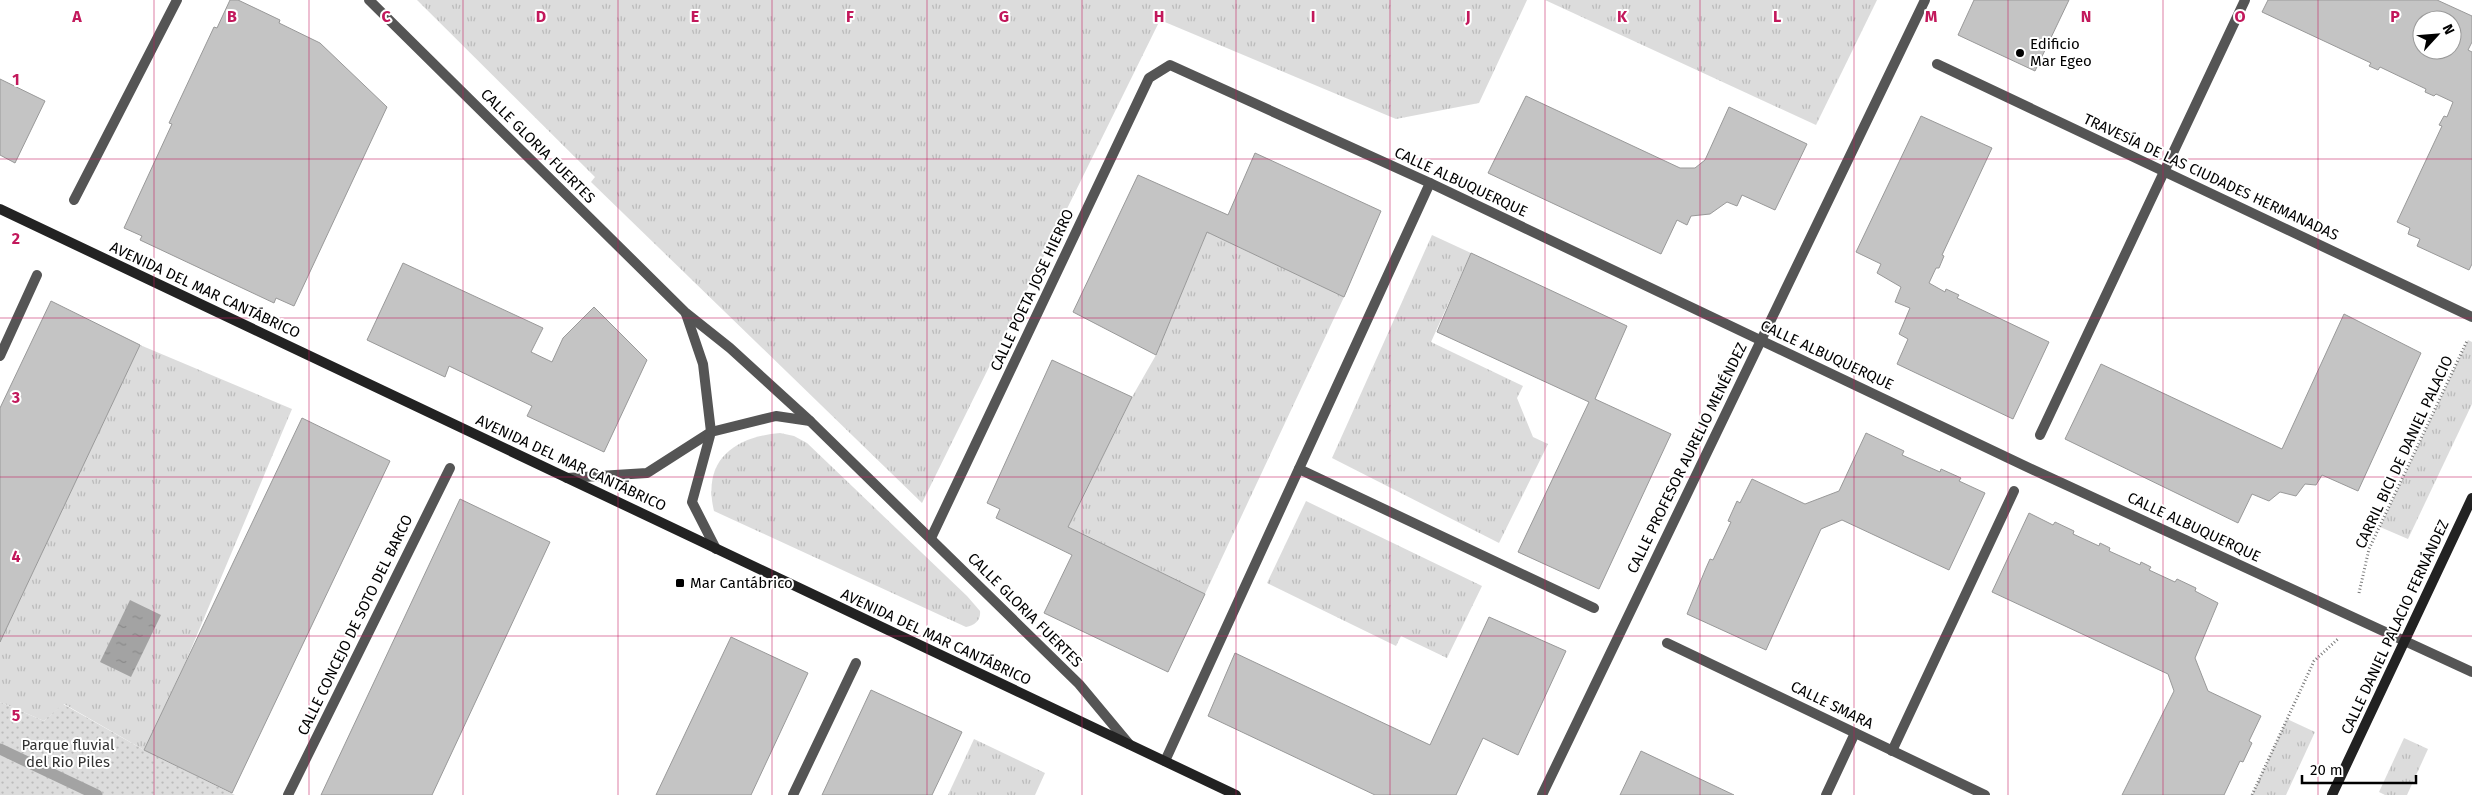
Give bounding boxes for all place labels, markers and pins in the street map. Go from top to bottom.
place label: Edificio Mar Egeo [2030,35,2092,70]
marker: Edificio Mar Egeo [2014,47,2026,59]
place label: Mar Cantábrico [690,574,793,592]
marker: Mar Cantábrico [674,577,686,589]

